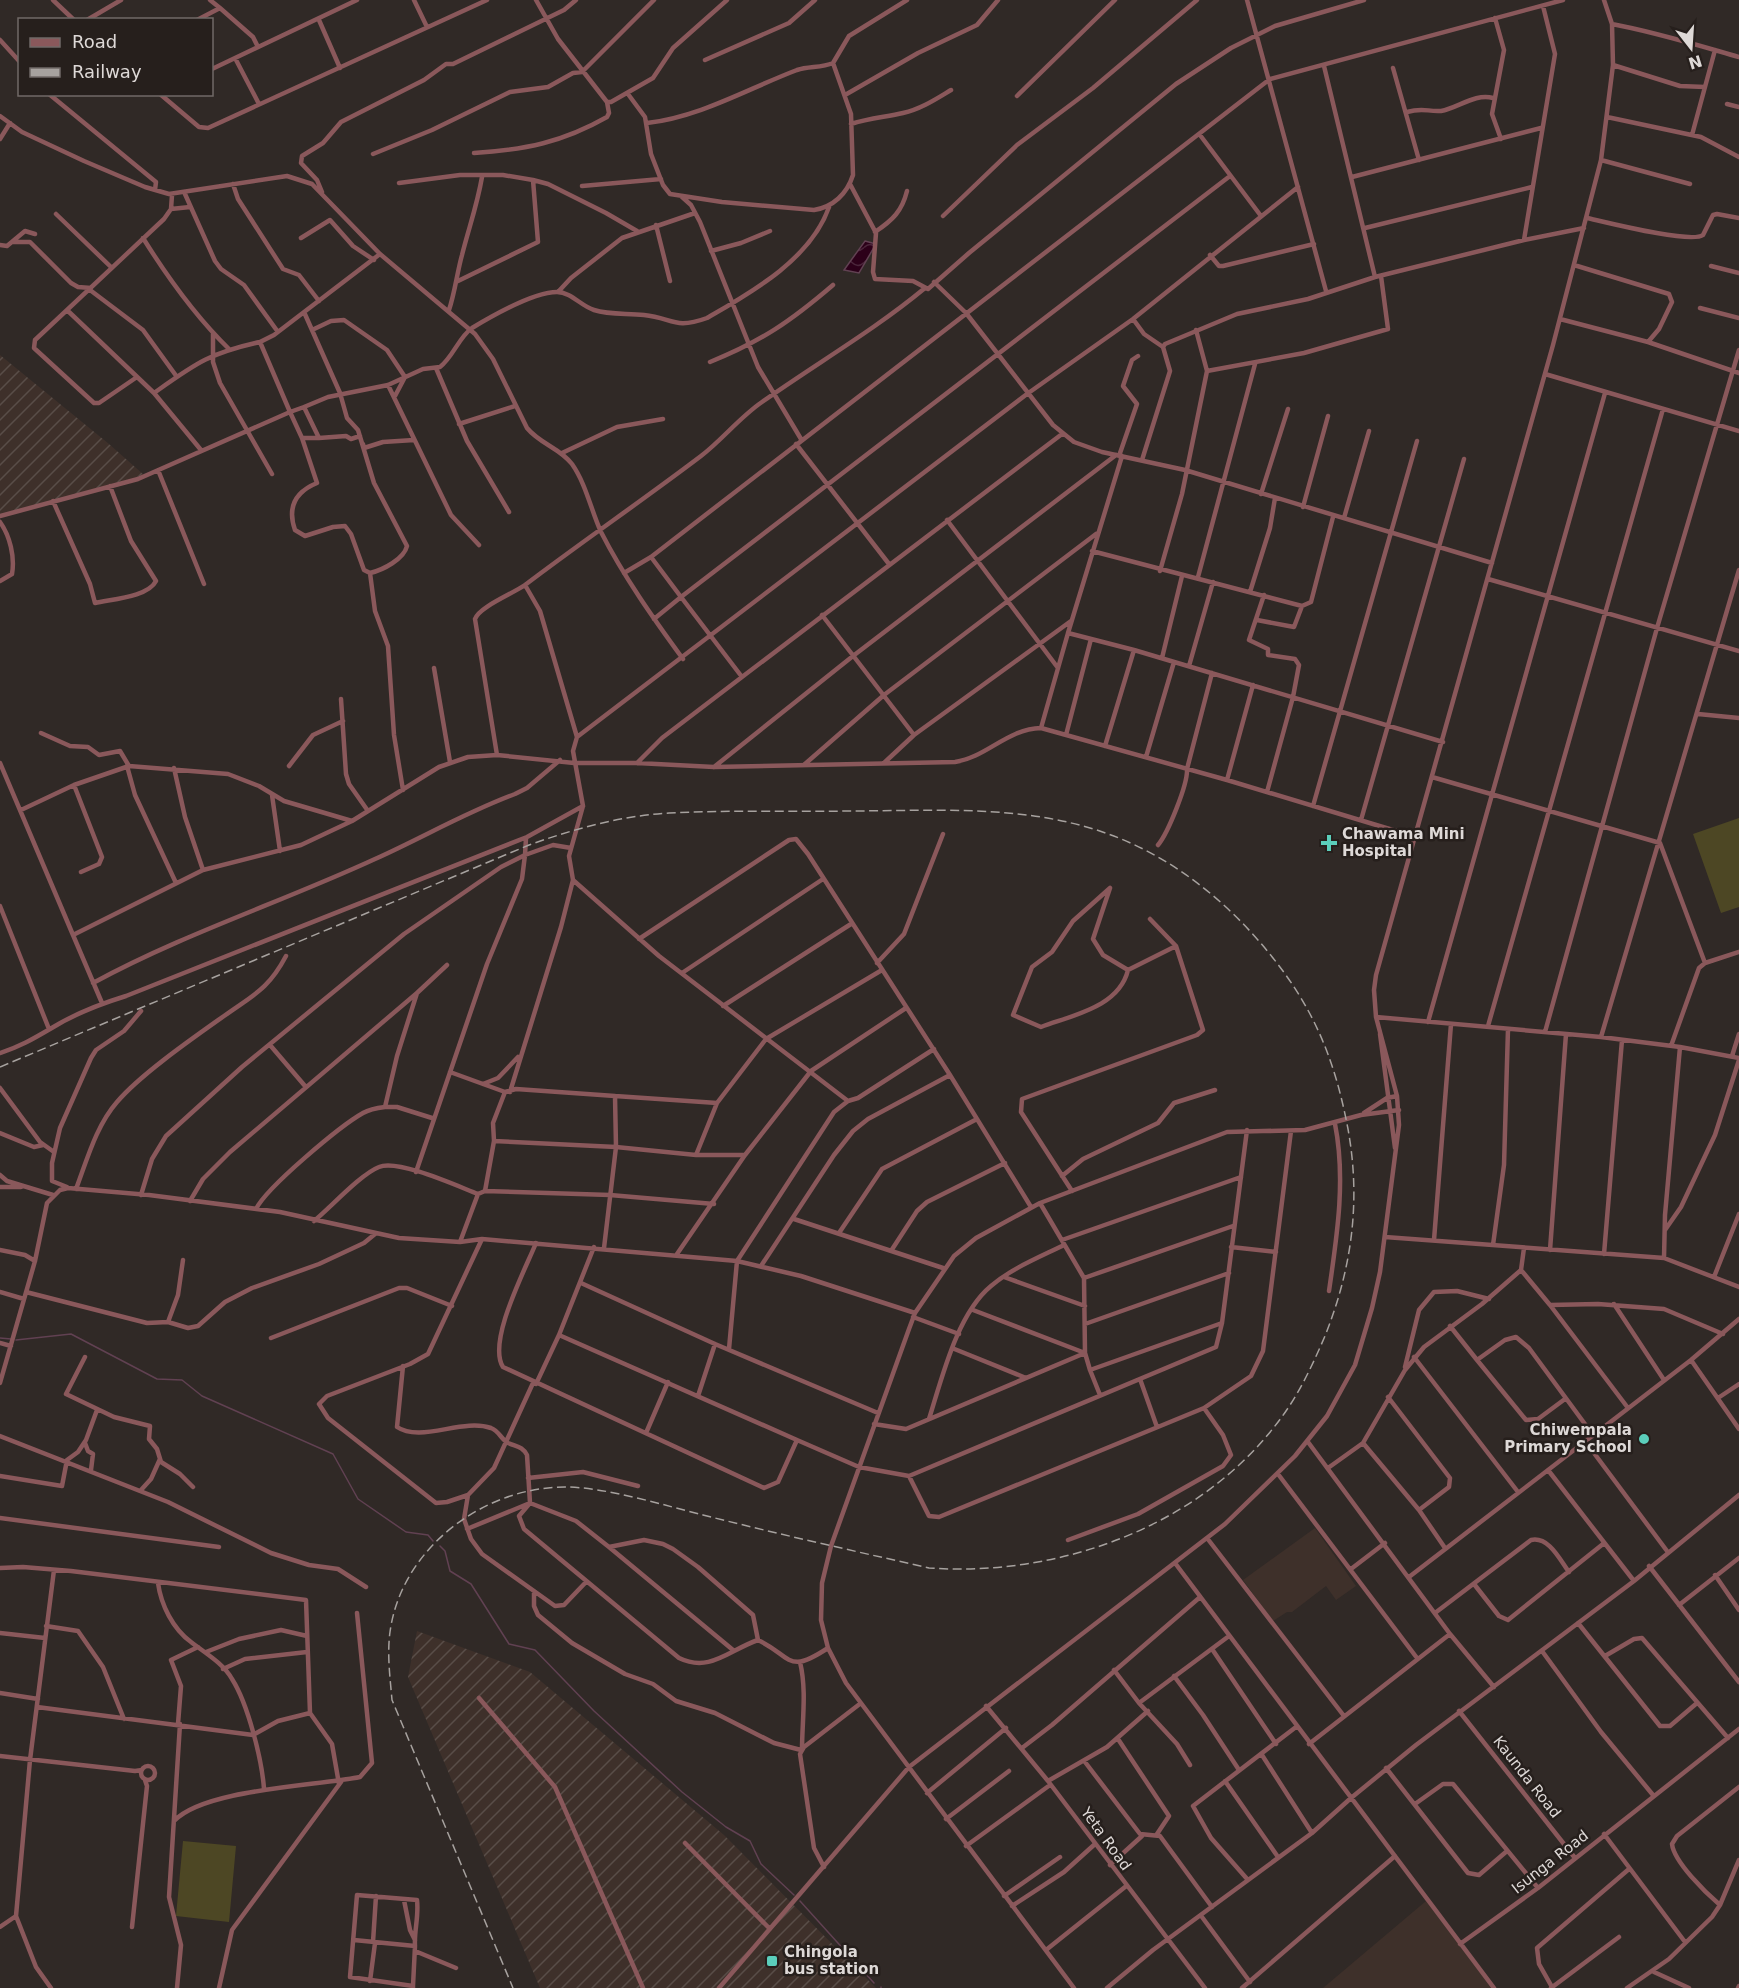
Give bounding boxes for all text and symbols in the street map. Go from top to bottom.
legend [18,18,213,96]
north arrow [1661,18,1721,78]
text: Road [72,31,117,52]
text: N [1686,51,1704,73]
text: Railway [72,61,142,82]
place label: Chawama Mini Hospital [1342,825,1465,860]
marker: Chawama Mini Hospital [1320,834,1338,852]
place label: Chiwempala Primary School [1504,1421,1632,1456]
marker: Chiwempala Primary School [1637,1432,1651,1446]
street label: Kaunda Road [1489,1732,1565,1822]
street label: Yeta Road [1076,1803,1135,1874]
street label: Isunga Road [1508,1826,1592,1898]
place label: Chingola bus station [784,1943,879,1978]
marker: Chingola bus station [765,1954,779,1968]

